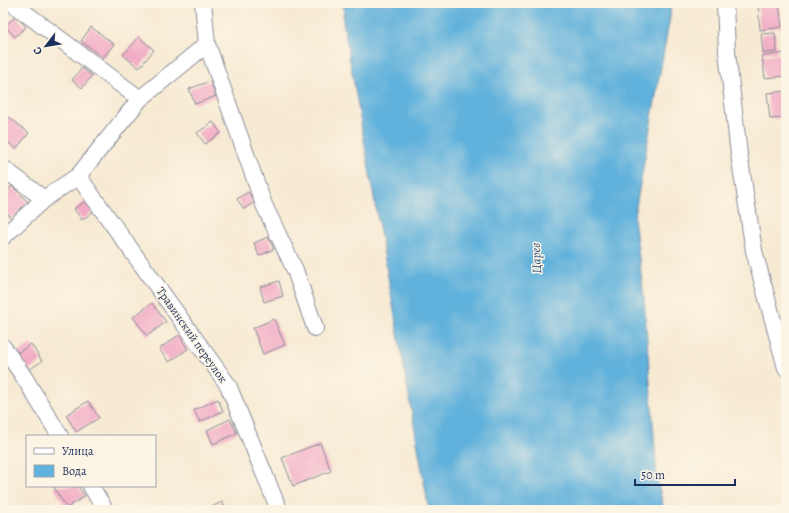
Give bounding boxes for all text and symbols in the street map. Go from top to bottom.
north arrow [26,26,66,66]
text: С [30,44,46,58]
water label: Царев [527,242,545,274]
street label: Травинский переулок [153,284,231,386]
legend [26,435,156,487]
text: Улица [62,443,94,459]
scale bar [635,461,735,487]
text: Вода [62,463,87,479]
text: 50 m [641,467,665,483]

